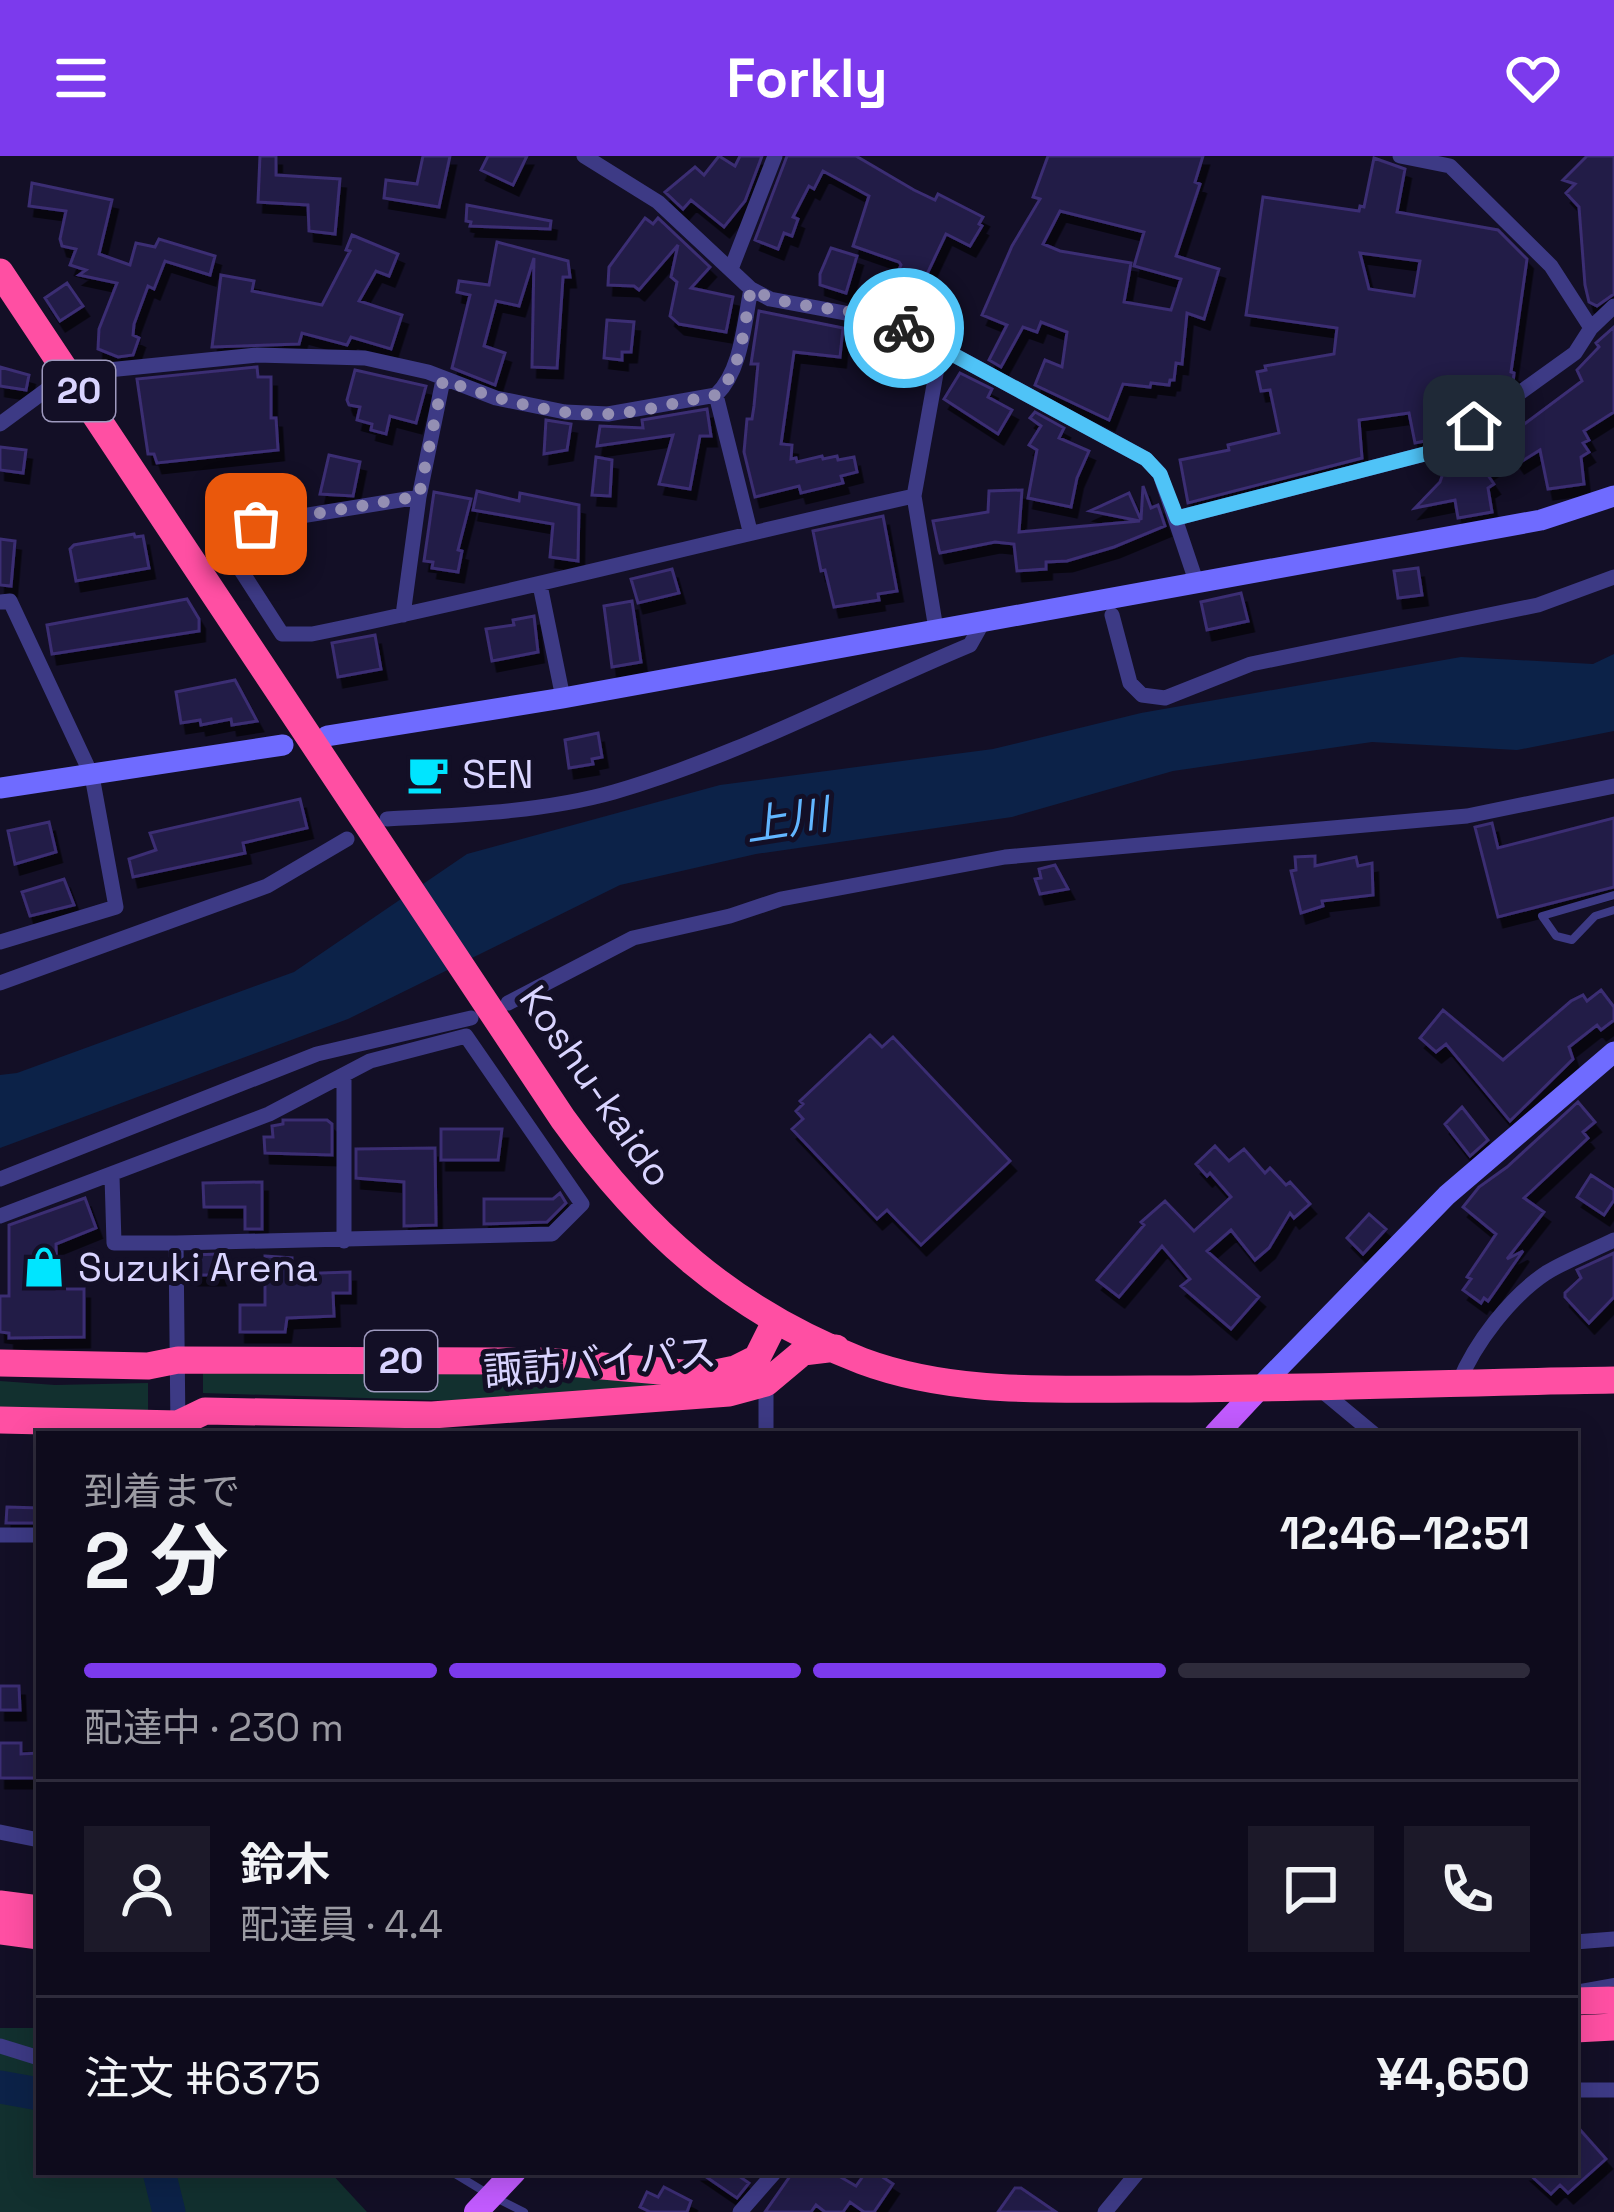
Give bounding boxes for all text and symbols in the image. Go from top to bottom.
text: Forkly [726,44,888,113]
icon: menu [48,45,114,111]
icon: heart [1500,45,1566,111]
courier [844,268,964,388]
icon: bike [871,295,937,361]
road number: 20 [43,361,115,421]
pin [1423,375,1525,477]
icon: home [1441,393,1507,459]
pin [205,473,307,575]
icon: bag [223,491,289,557]
place label: SEN [462,750,534,799]
cafe icon: SEN [405,751,451,797]
water label: 上川 [741,787,837,853]
street label: Koshu-kaido [509,976,683,1196]
place label: Suzuki Arena [78,1243,318,1292]
shop icon: Suzuki Arena [21,1244,67,1290]
street label: 諏訪バイパス [482,1327,718,1397]
road number: 20 [365,1331,437,1391]
text: 到着まで [84,1467,240,1516]
text: 12:46–12:51 [1280,1505,1530,1562]
text: 2 分 [84,1511,228,1611]
text: 配達中 · 230 m [84,1703,344,1752]
button: person [84,1826,210,1952]
button: chat [1248,1826,1374,1952]
button: phone [1404,1826,1530,1952]
text: 鈴木 [240,1836,330,1893]
text: 配達員 · 4.4 [240,1900,443,1949]
text: ¥4,650 [1377,2046,1530,2103]
text: 注文 #6375 [84,2050,321,2107]

